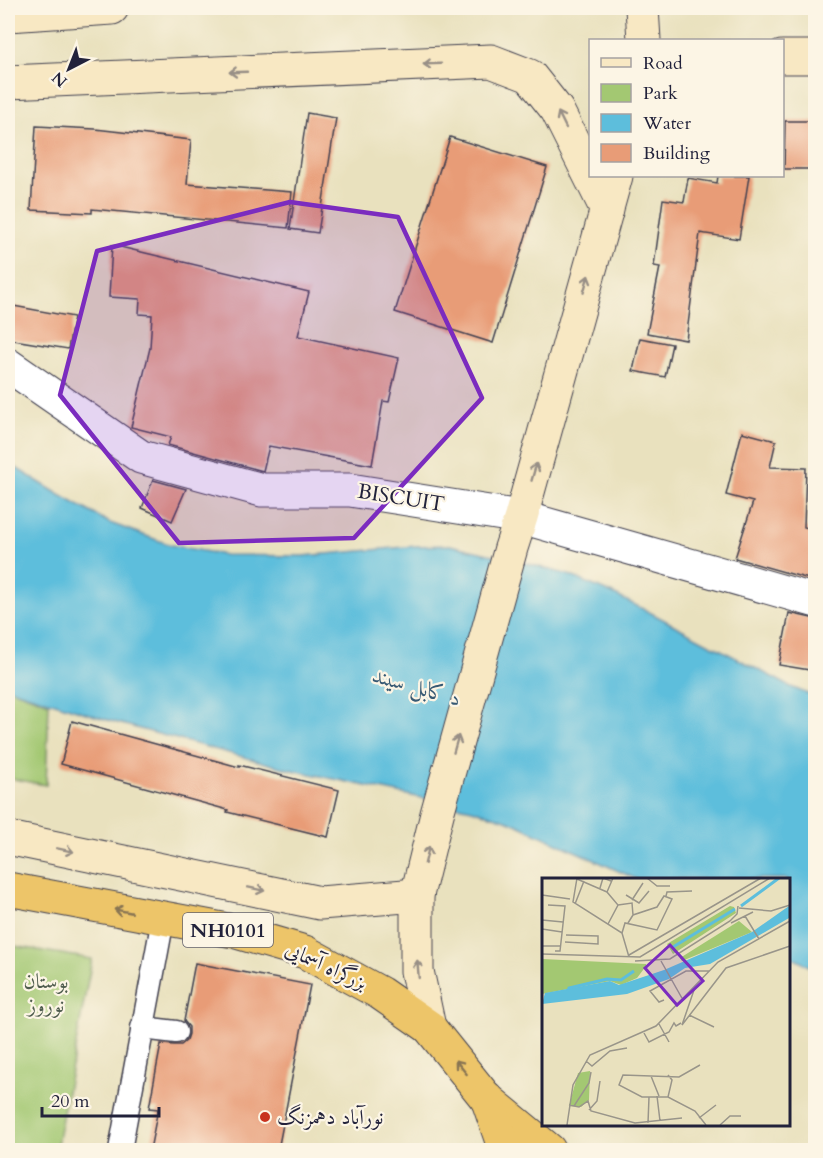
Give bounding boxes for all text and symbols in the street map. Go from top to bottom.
north arrow [39,39,99,99]
legend [589,39,784,177]
text: Road [643,51,683,76]
one-way arrow [423,59,443,70]
text: N [47,67,72,92]
one-way arrow [228,67,248,78]
text: Park [643,81,678,106]
one-way arrow [556,111,568,129]
text: Water [642,111,692,136]
text: Building [643,141,711,166]
one-way arrow [581,275,592,294]
one-way arrow [529,463,540,482]
street label: BISCUIT [355,477,447,519]
water label: د کابل سيند [369,660,465,714]
one-way arrow [451,735,463,754]
one-way arrow [55,845,74,856]
one-way arrow [421,846,433,865]
inset map [542,878,790,1125]
one-way arrow [245,884,265,895]
one-way arrow [114,905,133,916]
road number: NH0101 [183,913,273,947]
street label: بزرگراه آسمایی [280,934,372,998]
one-way arrow [412,960,423,980]
park label: بوستان نوروز [23,967,69,1020]
one-way arrow [455,1059,468,1075]
scale bar [42,1080,159,1118]
text: 20 m [51,1089,90,1114]
place label: نورآباد دهمزنگ [277,1103,383,1132]
marker: نورآباد دهمزنگ [258,1110,272,1124]

